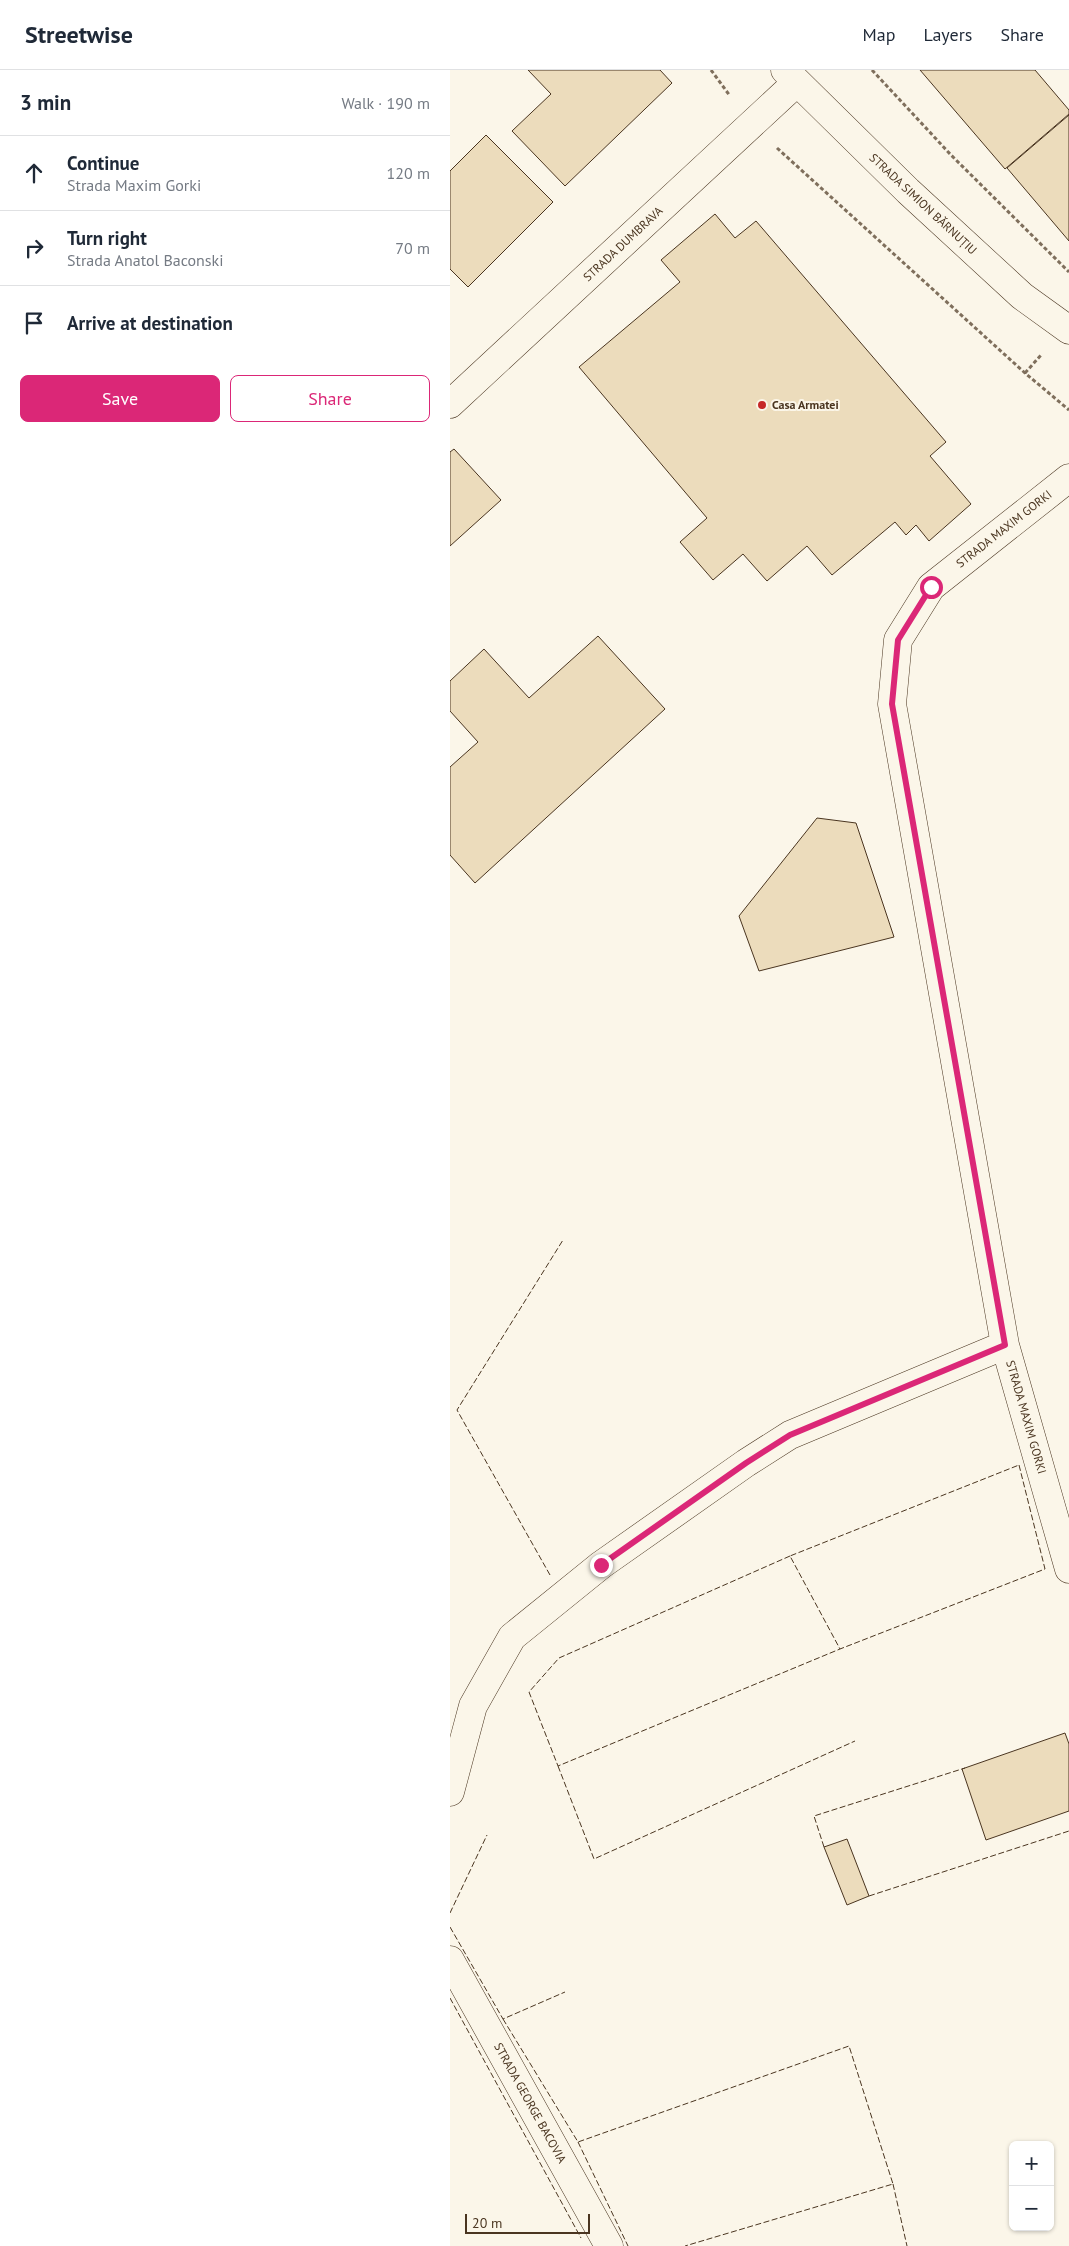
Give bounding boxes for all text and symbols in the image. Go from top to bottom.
text: Streetwise [25,19,133,50]
text: Map [863,23,895,46]
text: Layers [923,23,972,46]
text: Share [1000,23,1044,46]
text: 3 min [20,89,71,116]
text: Walk · 190 m [341,93,430,113]
street label: STRADA SIMION BĂRNUȚIU [866,150,980,258]
text: Continue [67,151,139,175]
icon: ahead [20,159,48,187]
text: 120 m [387,163,430,183]
text: Strada Maxim Gorki [67,175,201,195]
street label: STRADA DUMBRAVA [580,203,665,284]
text: Turn right [67,226,147,250]
icon: right [20,234,48,262]
text: 70 m [395,238,430,258]
text: Strada Anatol Baconski [67,250,224,270]
icon: arrive [20,309,48,337]
text: Arrive at destination [67,311,233,335]
button: Save [20,375,220,422]
button: Share [230,375,430,422]
place label: Casa Armatei [772,397,839,412]
marker: Casa Armatei [756,399,768,411]
street label: STRADA MAXIM GORKI [953,487,1055,571]
route start [920,576,943,599]
street label: STRADA MAXIM GORKI [1003,1358,1050,1475]
route end [590,1554,613,1577]
street label: STRADA GEORGE BACOVIA [491,2040,570,2166]
map controls [1009,2141,1054,2231]
button: + [1009,2141,1054,2186]
button: − [1009,2186,1054,2231]
scale bar [465,2211,590,2234]
text: 20 m [472,2214,502,2232]

